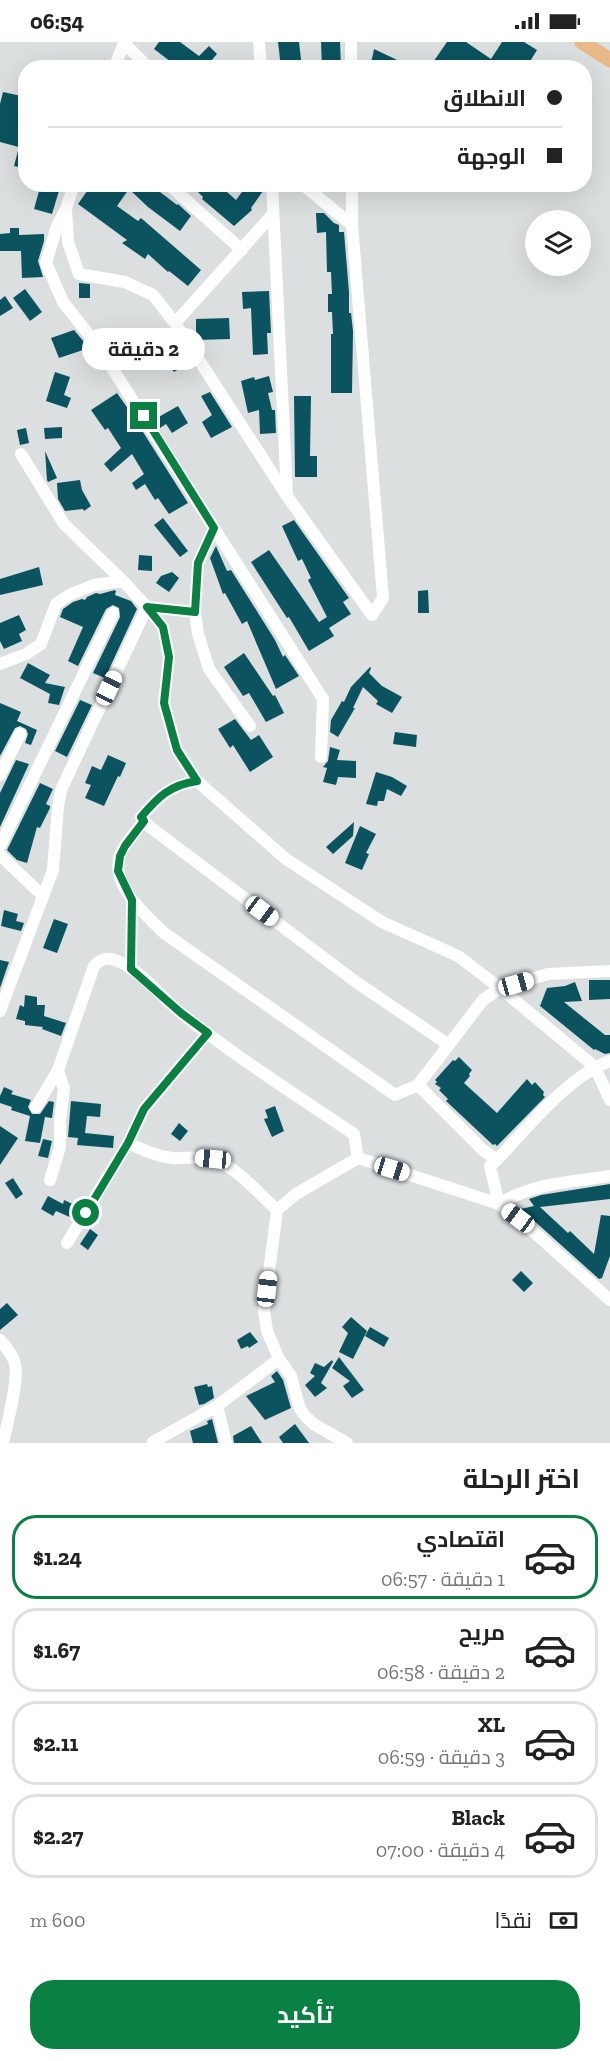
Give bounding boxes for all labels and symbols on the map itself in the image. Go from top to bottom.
callout: 2 دقيقة [82,329,206,371]
route end [130,402,157,429]
car [93,668,125,708]
car [242,893,282,929]
car [496,970,536,998]
car [194,1148,232,1170]
car [372,1155,412,1183]
route start [72,1199,99,1226]
car [498,1200,538,1236]
car [256,1270,278,1308]

